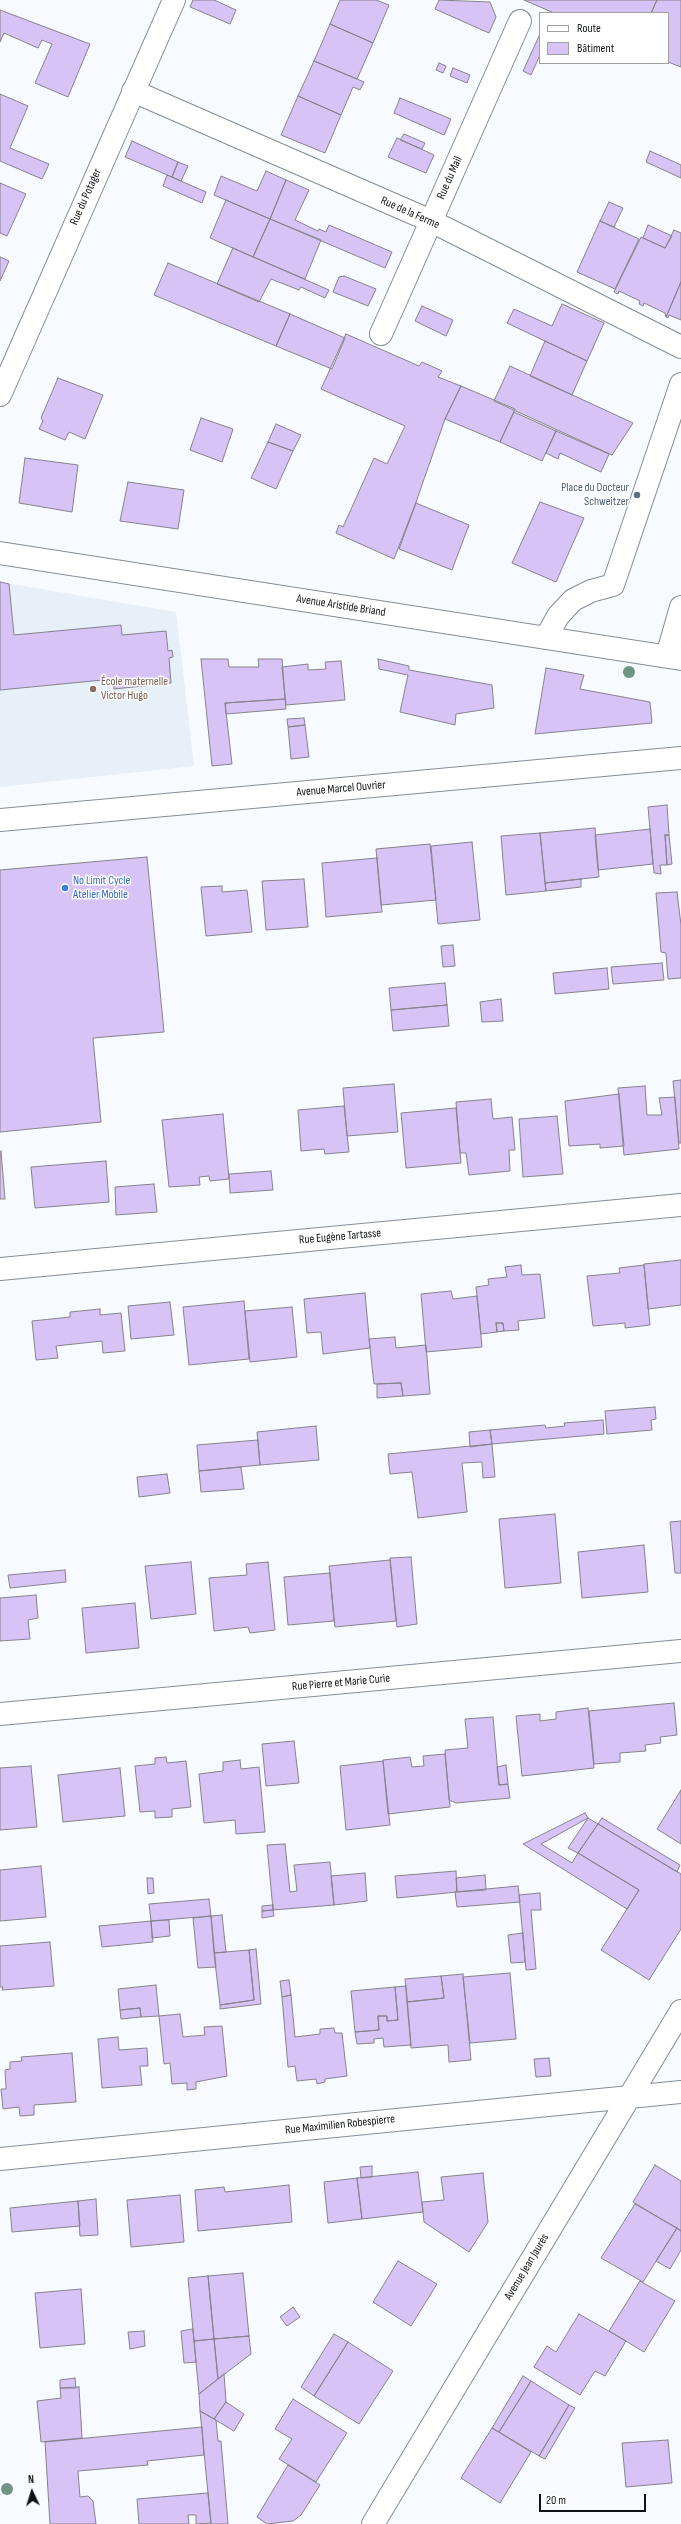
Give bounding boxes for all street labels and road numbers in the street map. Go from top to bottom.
street label: Rue du Mail [434,154,466,202]
street label: Rue du Potager [67,166,105,228]
street label: Rue de la Ferme [378,194,442,232]
street label: Avenue Aristide Briand [295,592,387,620]
street label: Avenue Marcel Ouvrier [296,778,386,800]
street label: Rue Eugène Tartasse [298,1226,382,1248]
street label: Rue Pierre et Marie Curie [291,1672,391,1694]
street label: Rue Maximilien Robespierre [284,2112,396,2138]
street label: Avenue Jean Jaurès [502,2231,552,2303]

